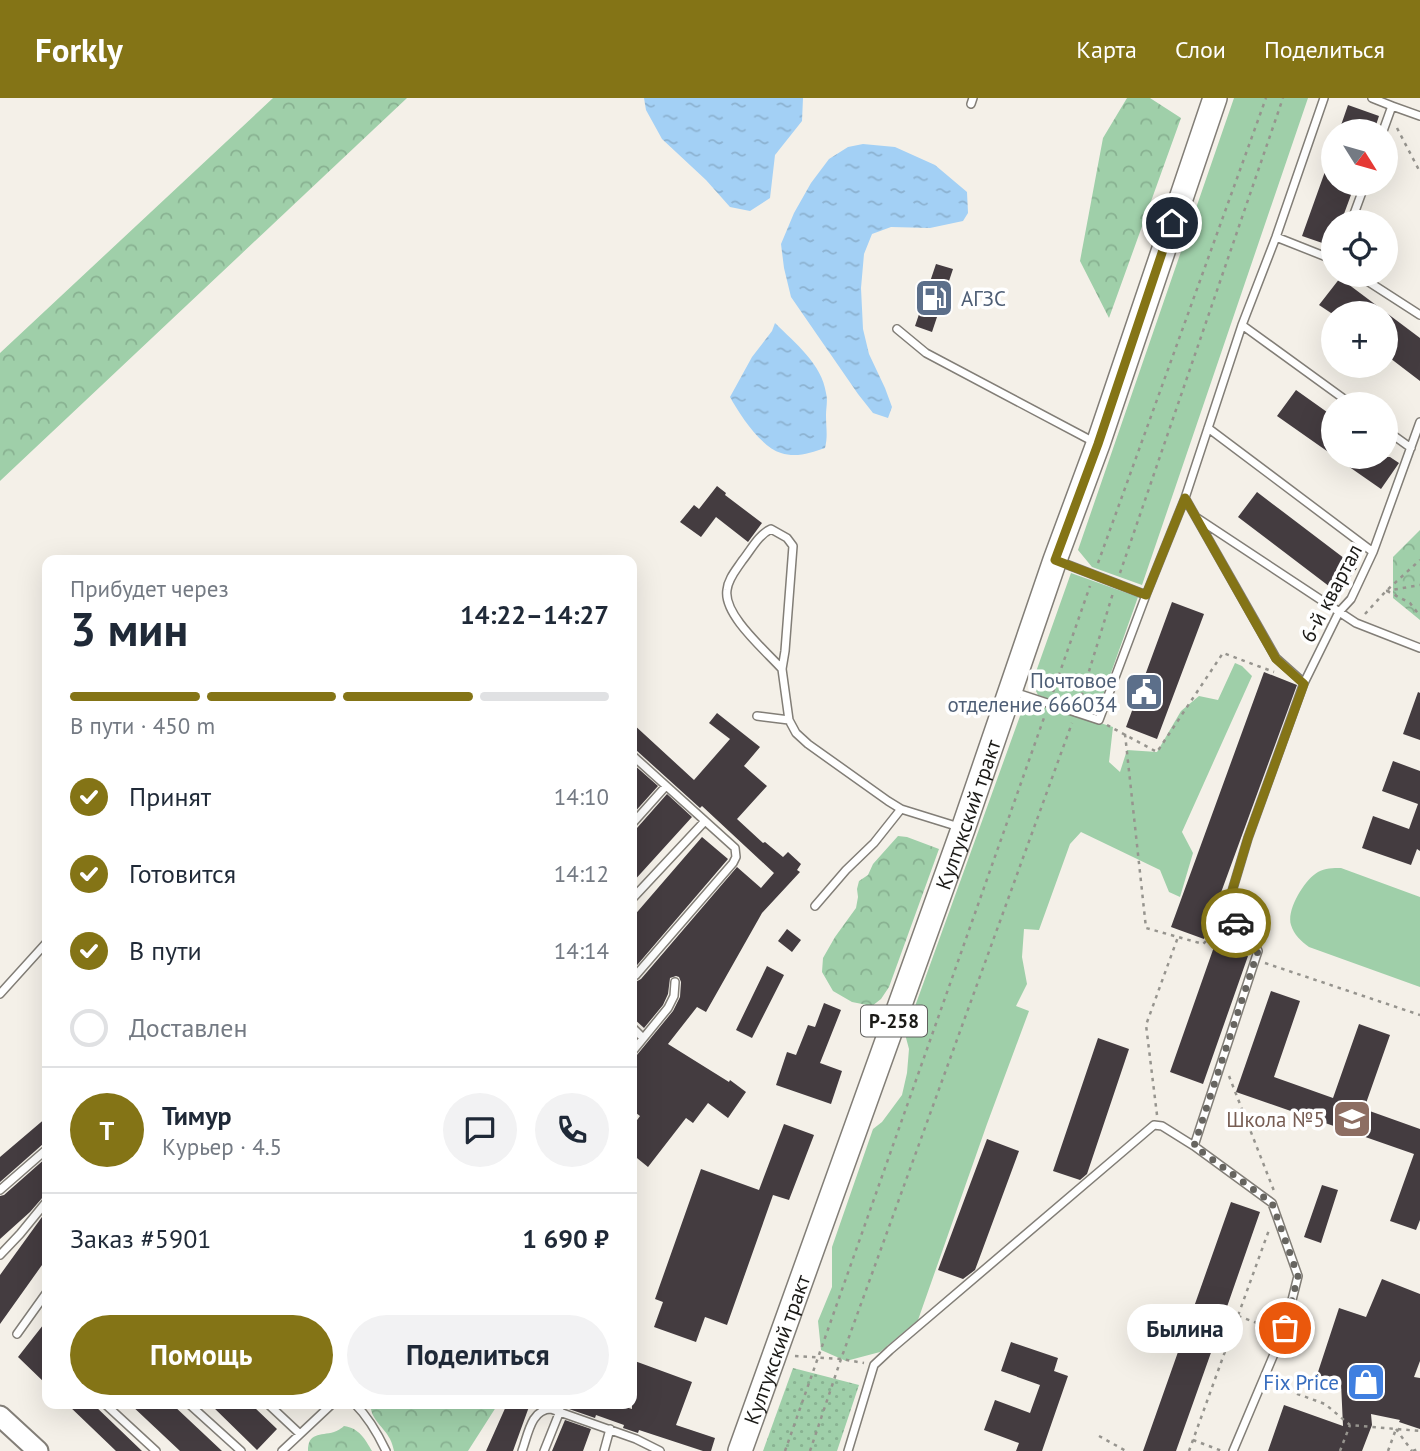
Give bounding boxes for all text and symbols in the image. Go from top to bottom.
text: Forkly [35,28,123,71]
text: Карта [1076,34,1137,65]
text: Слои [1175,34,1226,65]
text: Поделиться [1264,34,1385,65]
north arrow [1321,119,1398,196]
map controls [1321,119,1398,469]
pin [1142,193,1202,253]
icon: home [1153,204,1191,242]
button: locate [1321,210,1398,287]
fuel station icon: АГЗС [913,277,955,319]
place label: АГЗС [961,285,1006,312]
button: + [1321,301,1398,378]
button: − [1321,392,1398,469]
street label: 6-й квартал [1294,539,1368,647]
text: Прибудет через [70,574,229,603]
text: 14:22–14:27 [460,598,609,631]
text: 3 мин [70,599,188,659]
place label: Почтовое отделение 666034 [948,667,1117,718]
public building icon: Почтовое отделение 666034 [1123,671,1165,713]
text: В пути · 450 m [70,711,215,740]
street label: Култукский тракт [929,735,1006,893]
icon: check [70,778,108,816]
text: Принят [129,780,211,813]
text: 14:10 [554,782,609,811]
icon: check [70,855,108,893]
text: Готовится [129,857,236,890]
text: 14:12 [554,859,609,888]
courier [1201,888,1271,958]
icon: car [1217,904,1255,942]
icon: check [70,932,108,970]
text: В пути [129,934,202,967]
text: 14:14 [554,936,609,965]
road number: Р-258 [861,1006,927,1037]
text: Доставлен [129,1011,248,1044]
button: chat [443,1093,517,1167]
button: phone [535,1093,609,1167]
school or university icon: Школа №5 [1331,1098,1373,1140]
text: Тимур [162,1099,232,1132]
place label: Школа №5 [1226,1106,1325,1133]
text: Т [100,1114,114,1147]
text: Курьер · 4.5 [162,1132,282,1161]
text: Заказ #5901 [70,1222,212,1255]
text: 1 690 ₽ [522,1222,609,1255]
street label: Култукский тракт [737,1270,816,1428]
pin [1255,1298,1315,1358]
callout: Былина [1128,1304,1243,1352]
icon: bag [1266,1309,1304,1347]
text: Былина [1146,1314,1224,1343]
button: Помощь [70,1315,333,1395]
button: Поделиться [347,1315,609,1395]
shop icon: Fix Price [1345,1361,1387,1403]
place label: Fix Price [1263,1369,1339,1396]

